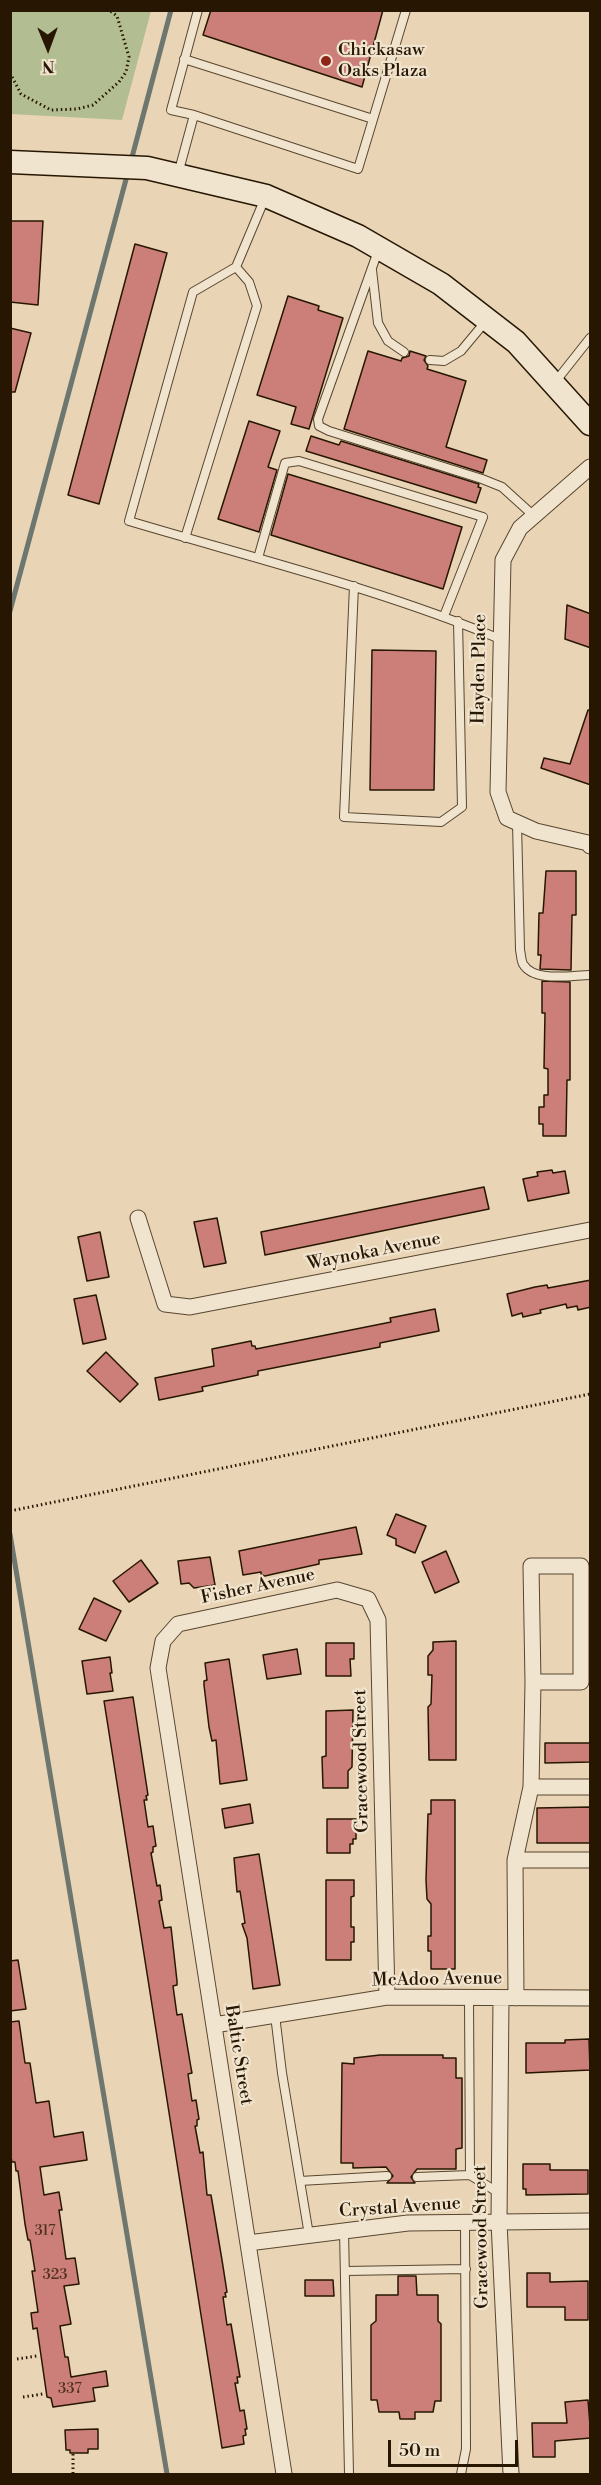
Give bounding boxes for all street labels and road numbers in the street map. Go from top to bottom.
street label: Hayden Place [468,614,492,724]
street label: Waynoka Avenue [305,1228,443,1276]
street label: Fisher Avenue [199,1564,317,1610]
street label: Gracewood Street [350,1689,374,1833]
street label: McAdoo Avenue [372,1968,502,1992]
street label: Baltic Street [219,2003,257,2107]
street label: Gracewood Street [470,2165,494,2309]
street label: Crystal Avenue [339,2193,461,2223]

